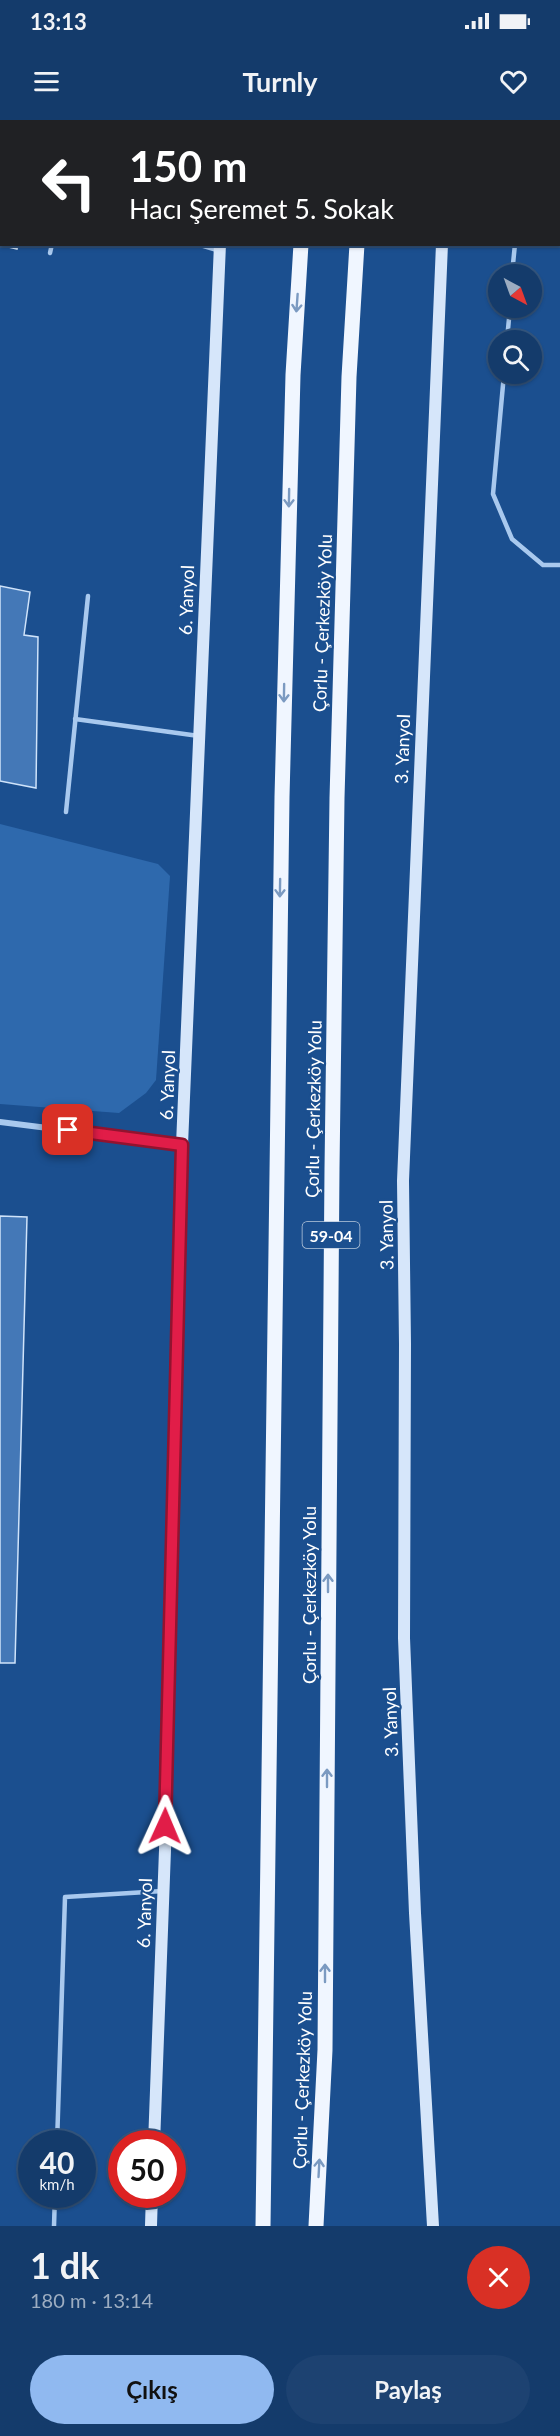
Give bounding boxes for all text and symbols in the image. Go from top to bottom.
text: 13:13 [30,8,87,35]
icon: menu [30,65,63,98]
text: Turnly [242,65,318,98]
icon: heart [497,65,530,98]
text: 150 m [129,141,247,191]
icon: left [30,144,108,222]
text: Hacı Şeremet 5. Sokak [129,192,394,225]
north arrow [488,264,542,318]
map controls [488,264,542,384]
one-way arrow [292,292,303,312]
button: search [488,330,542,384]
one-way arrow [284,487,295,507]
street label: Çorlu - Çerkezköy Yolu [308,534,336,712]
street label: 6. Yanyol [174,565,198,635]
one-way arrow [279,682,290,702]
street label: 3. Yanyol [390,714,414,784]
one-way arrow [274,877,286,897]
street label: Çorlu - Çerkezköy Yolu [300,1020,326,1198]
street label: 6. Yanyol [155,1050,179,1120]
pin [42,1104,93,1155]
icon: arrive [51,1113,84,1146]
street label: 3. Yanyol [374,1200,398,1270]
road number: 59-04 [302,1222,360,1248]
street label: Çorlu - Çerkezköy Yolu [298,1506,320,1684]
one-way arrow [322,1573,334,1593]
street label: 3. Yanyol [378,1687,402,1757]
one-way arrow [321,1768,333,1788]
position arrow [133,1794,197,1858]
street label: 6. Yanyol [132,1878,156,1948]
one-way arrow [319,1963,331,1983]
street label: Çorlu - Çerkezköy Yolu [288,1991,316,2169]
speed limit sign: 50 [108,2130,186,2208]
text: 40 [40,2144,74,2180]
one-way arrow [313,2158,324,2178]
text: km/h [39,2175,75,2193]
text: 1 dk [30,2243,99,2287]
button: close [467,2246,530,2309]
text: 180 m · 13:14 [30,2288,153,2312]
button: Çıkış [30,2355,274,2424]
button: Paylaş [286,2355,530,2424]

